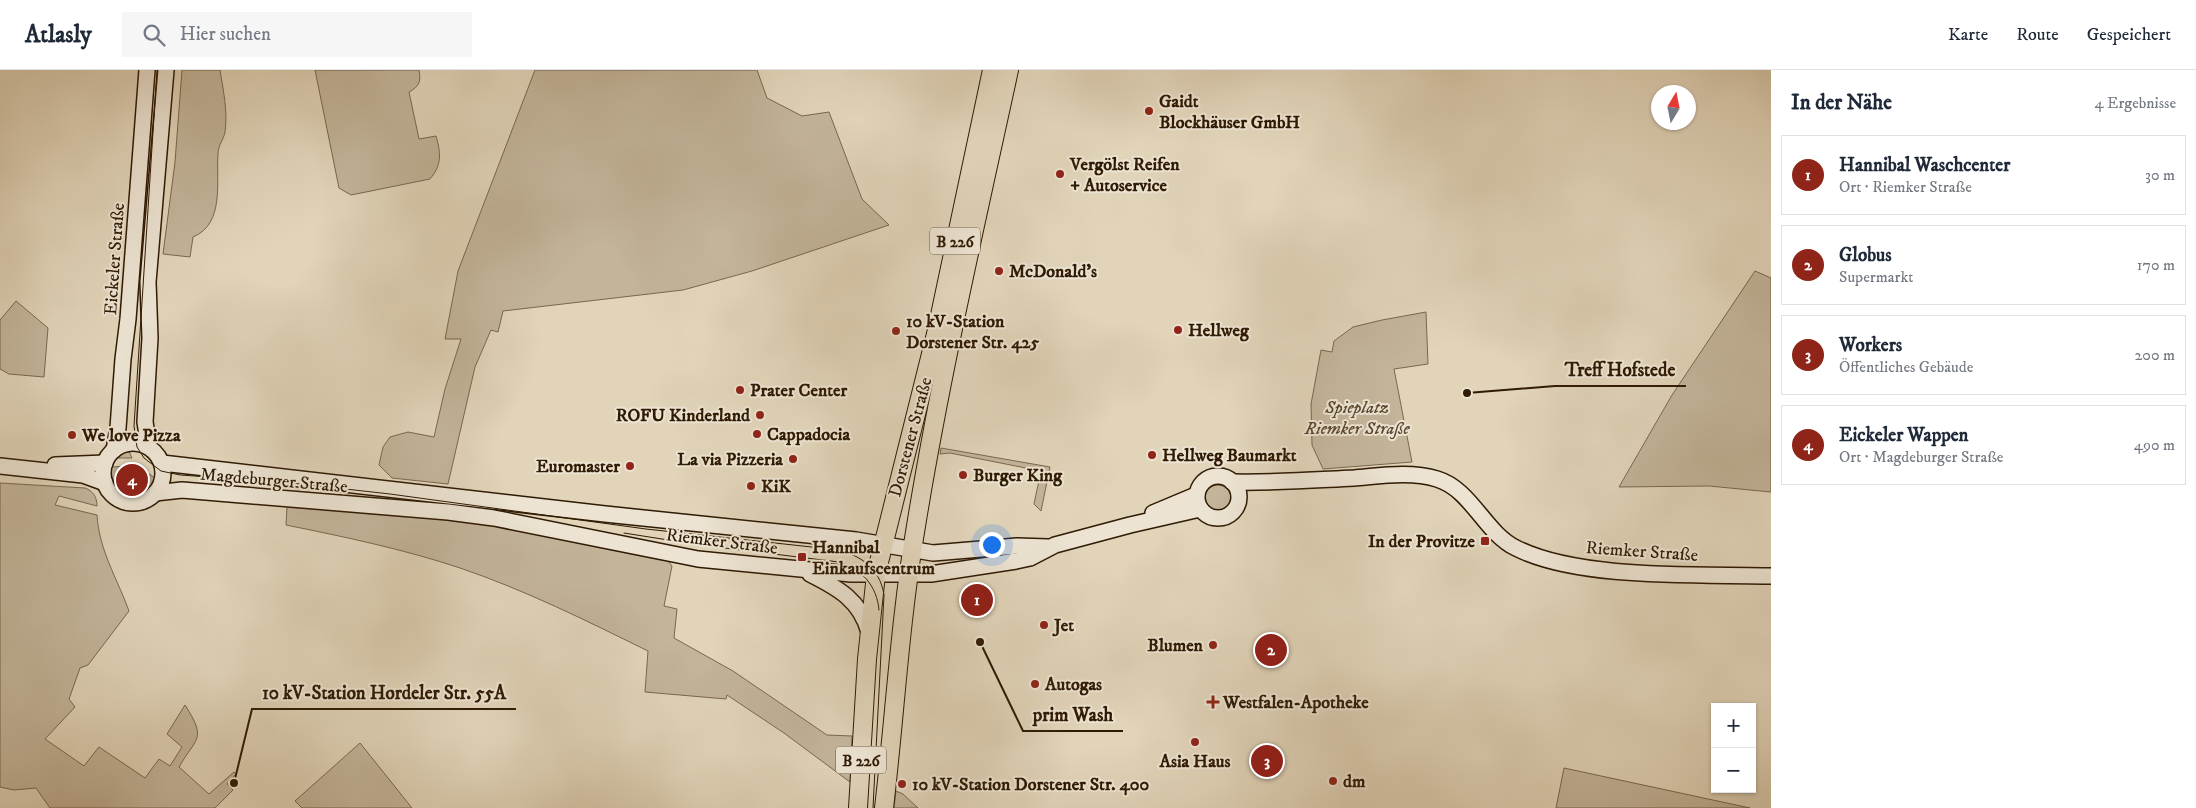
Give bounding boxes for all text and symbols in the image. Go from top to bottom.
search box [122,12,472,57]
text: Atlasly [25,20,92,50]
icon: search [140,21,168,49]
text: Hier suchen [180,23,271,46]
text: Karte [1948,24,1988,46]
text: Route [2016,24,2059,46]
text: Gespeichert [2087,24,2171,46]
north arrow [1651,85,1696,130]
text: In der Nähe [1791,90,1892,116]
place label: Gaidt Blockhäuser GmbH [1159,91,1300,134]
text: 4 Ergebnisse [2094,93,2176,113]
marker: Gaidt Blockhäuser GmbH [1143,105,1155,117]
place label: Vergölst Reifen + Autoservice [1069,154,1180,197]
text: Hannibal Waschcenter [1839,154,2010,177]
text: 1 [1805,165,1811,185]
text: 30 m [2145,165,2175,185]
marker: Vergölst Reifen + Autoservice [1054,168,1066,180]
text: Ort · Riemker Straße [1839,177,1972,197]
street label: Eickeler Straße [100,202,130,316]
road number: B 226 [930,228,980,255]
text: Globus [1839,244,1892,267]
text: 2 [1804,255,1812,275]
text: 170 m [2137,255,2175,275]
place label: McDonald's [1009,261,1097,283]
marker: McDonald's [993,265,1005,277]
text: Supermarkt [1839,267,1913,287]
place label: 10 kV-Station Dorstener Str. 425 [906,311,1039,354]
place label: Hellweg [1188,320,1250,342]
marker: Hellweg [1172,324,1184,336]
marker: 10 kV-Station Dorstener Str. 425 [890,325,902,337]
text: Workers [1839,334,1902,357]
text: 3 [1805,345,1811,365]
text: 200 m [2134,345,2175,365]
callout: Treff Hofstede [1555,352,1686,386]
text: Öffentliches Gebäude [1839,357,1973,377]
text: Treff Hofstede [1564,359,1675,382]
street label: Dorstener Straße [884,375,938,500]
place label: Prater Center [750,380,848,402]
marker: Prater Center [734,384,746,396]
park label: Spieplatz Riemker Straße [1303,397,1410,440]
place label: ROFU Kinderland [616,405,751,427]
marker: ROFU Kinderland [754,409,766,421]
place label: Cappadocia [767,424,850,446]
text: Eickeler Wappen [1839,424,1969,447]
place label: We love Pizza [81,425,181,447]
marker: Cappadocia [751,428,763,440]
marker: We love Pizza [66,429,78,441]
text: 4 [1803,435,1813,455]
text: 490 m [2134,435,2175,455]
place label: Hellweg Baumarkt [1162,445,1297,467]
text: Ort · Magdeburger Straße [1839,447,2003,467]
place label: La via Pizzeria [677,449,783,471]
marker: Hellweg Baumarkt [1146,449,1158,461]
marker: La via Pizzeria [787,453,799,465]
place label: Euromaster [536,456,620,478]
marker: Euromaster [624,460,636,472]
pin: 4 [116,461,148,499]
street label: Magdeburger Straße [199,464,348,498]
place label: Burger King [973,465,1063,487]
marker: Burger King [957,469,969,481]
place label: KiK [761,476,791,498]
marker: KiK [745,480,757,492]
street label: Riemker Straße [665,524,779,560]
place label: In der Provitze [1368,531,1476,553]
your location [979,532,1005,558]
marker: In der Provitze [1479,535,1491,547]
place label: Hannibal Einkaufscentrum [812,537,935,580]
street label: Riemker Straße [1585,537,1699,567]
marker: Hannibal Einkaufscentrum [796,551,808,563]
pin: 1 [961,581,993,619]
place label: Jet [1052,615,1074,637]
marker: Jet [1038,619,1050,631]
pin: 2 [1255,631,1287,669]
place label: Blumen [1147,635,1204,657]
marker: Blumen [1207,639,1219,651]
place label: Autogas [1044,674,1102,696]
callout: 10 kV-Station Hordeler Str. 55A [252,675,516,709]
marker: Autogas [1029,678,1041,690]
text: 10 kV-Station Hordeler Str. 55A [262,682,507,705]
place label: Westfalen-Apotheke [1222,692,1369,714]
marker: Westfalen-Apotheke [1207,696,1219,708]
callout: prim Wash [1023,697,1123,731]
map controls [1711,703,1756,793]
button: + [1711,703,1756,748]
text: prim Wash [1032,704,1114,727]
marker: Asia Haus [1189,736,1201,748]
pin: 3 [1251,742,1283,780]
road number: B 226 [836,746,886,774]
button: − [1711,748,1756,793]
place label: Asia Haus [1158,751,1231,773]
place label: dm [1343,771,1366,793]
place label: 10 kV-Station Dorstener Str. 400 [912,774,1149,796]
marker: dm [1327,775,1339,787]
marker: 10 kV-Station Dorstener Str. 400 [896,778,908,790]

